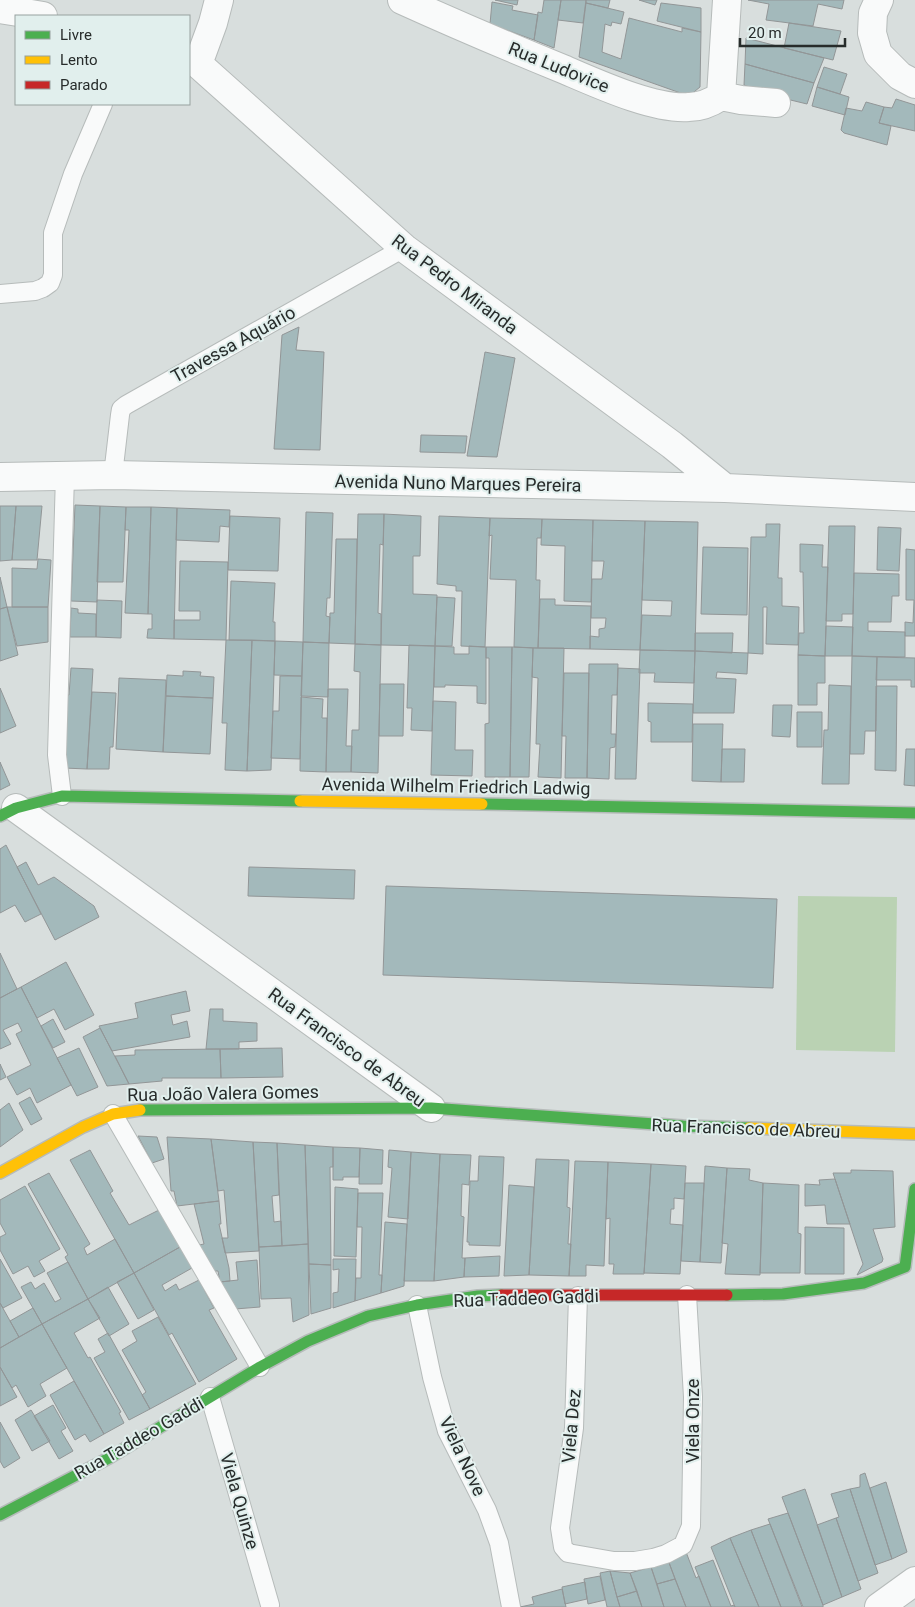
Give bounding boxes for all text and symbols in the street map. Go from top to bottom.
legend [15,15,190,105]
scale bar [740,15,845,47]
text: 20 m [748,24,782,42]
text: Livre [60,26,92,44]
street label: Rua Ludovice [506,37,612,97]
text: Lento [60,51,98,69]
text: Parado [60,76,108,94]
street label: Rua Pedro Miranda [388,230,522,338]
street label: Travessa Aquário [167,301,299,387]
street label: Avenida Nuno Marques Pereira [334,470,582,496]
street label: Avenida Wilhelm Friedrich Ladwig [321,773,591,799]
street label: Rua Francisco de Abreu [264,983,430,1111]
street label: Rua João Valera Gomes [127,1081,319,1105]
street label: Rua Francisco de Abreu [651,1114,841,1142]
street label: Rua Taddeo Gaddi [453,1285,599,1311]
street label: Viela Onze [682,1379,703,1463]
street label: Viela Dez [557,1388,585,1464]
street label: Rua Taddeo Gaddi [71,1392,207,1484]
street label: Viela Nove [435,1413,491,1499]
street label: Viela Quinze [216,1451,264,1551]

